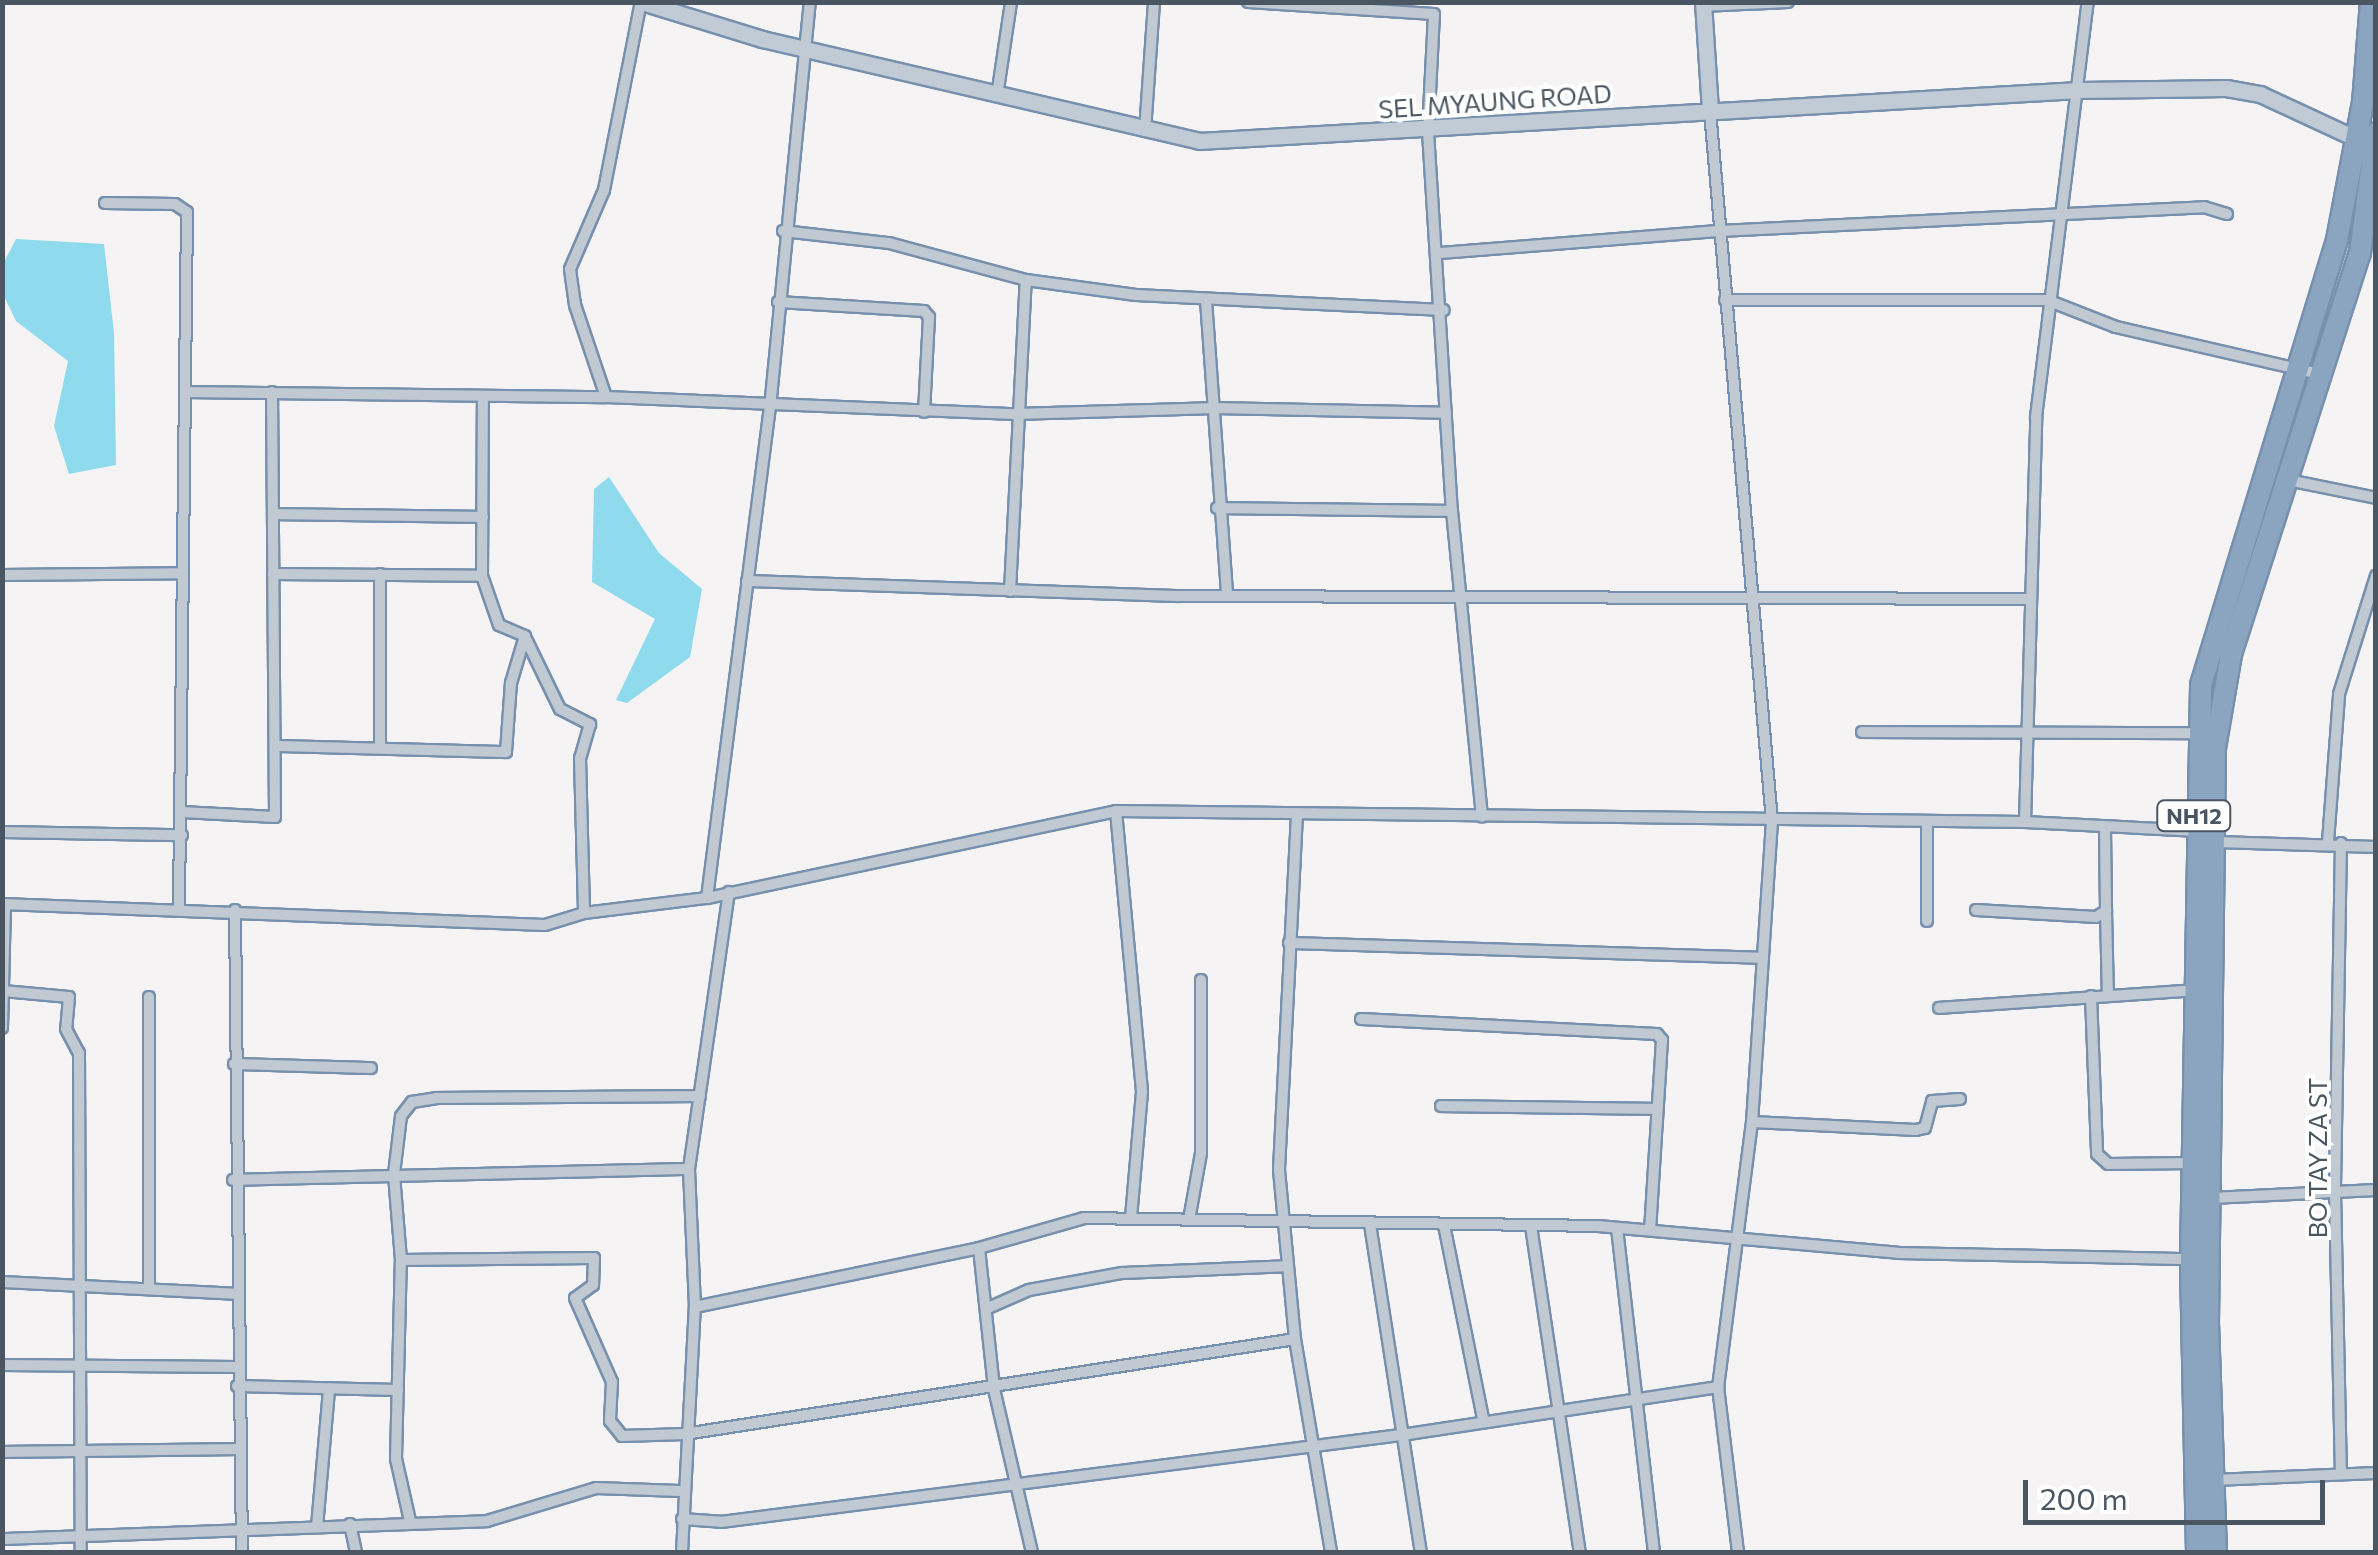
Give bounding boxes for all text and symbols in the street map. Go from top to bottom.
street label: SEL MYAUNG ROAD [1377,78,1613,124]
road number: NH12 [2154,799,2234,833]
street label: BO TAY ZA ST [2302,1078,2332,1238]
scale bar [2028,1460,2330,1522]
text: 200 m [2040,1479,2128,1516]

